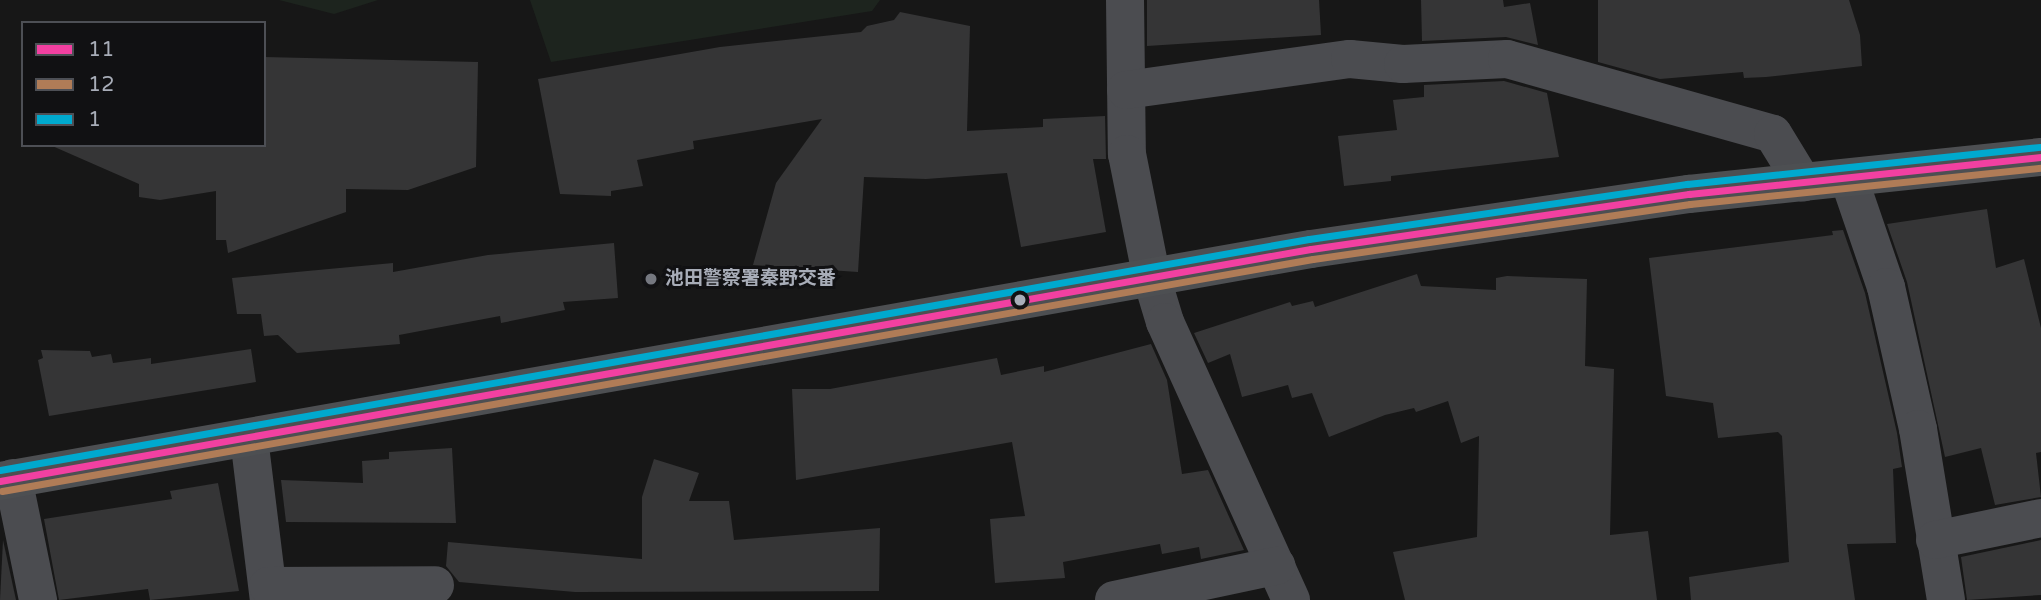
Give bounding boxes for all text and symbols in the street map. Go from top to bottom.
legend [21,21,266,147]
text: 11 [88,37,114,62]
text: 12 [88,72,114,97]
text: 1 [88,107,101,132]
place label: 池田警察署秦野交番 [665,268,836,290]
marker: 池田警察署秦野交番 [643,271,659,287]
unlabelled marker [1013,293,1027,307]

